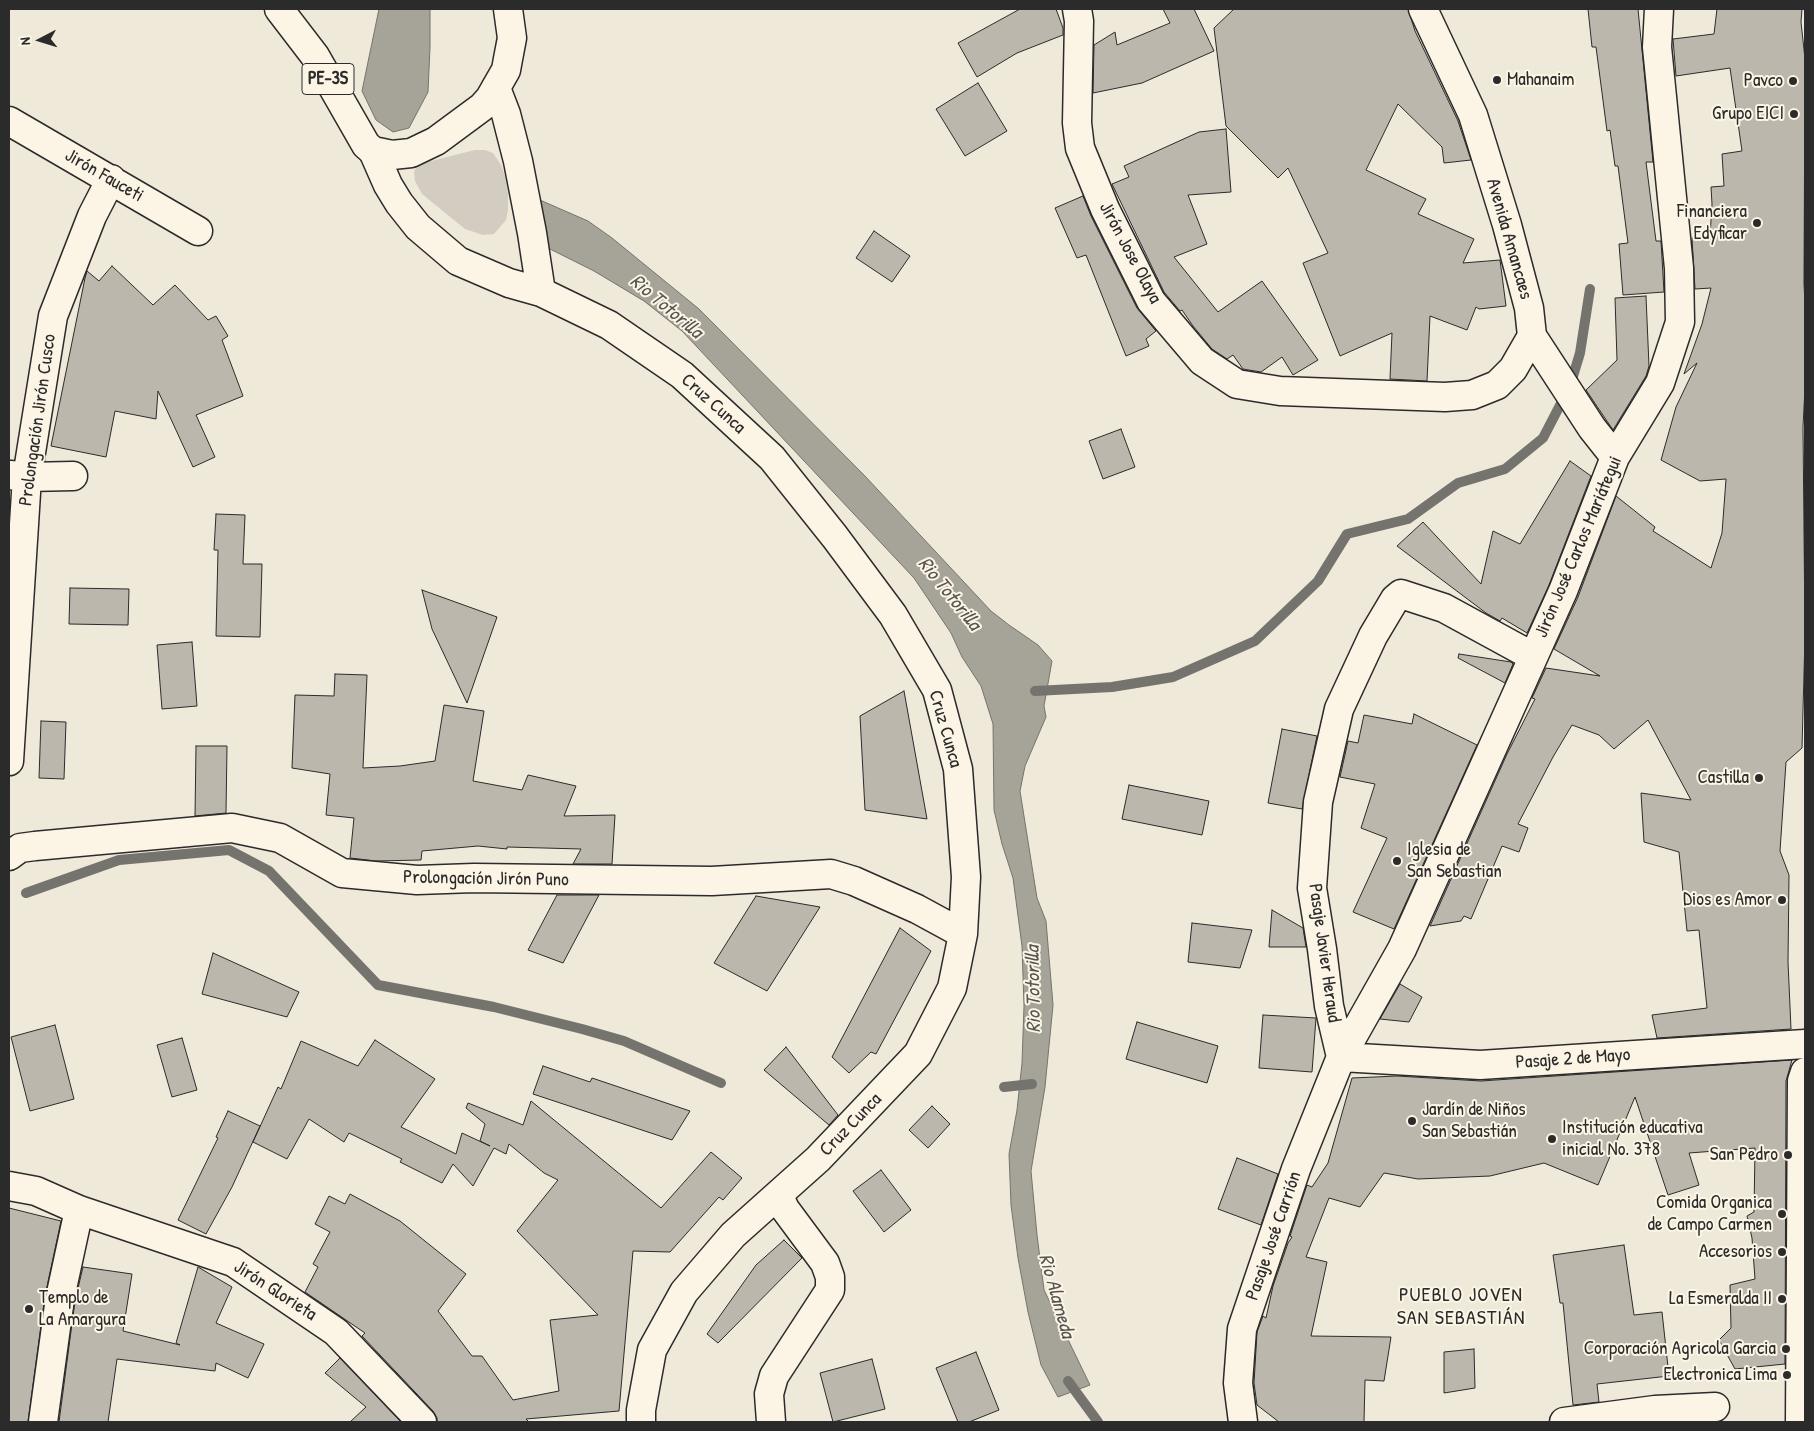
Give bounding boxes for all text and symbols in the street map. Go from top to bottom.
north arrow [15,15,65,65]
text: N [15,37,34,46]
road number: PE-3S [302,64,354,95]
place label: Mahanaim [1507,69,1574,91]
place label: Pavco [1744,70,1783,92]
marker: Mahanaim [1491,74,1503,86]
marker: Pavco [1787,75,1799,87]
place label: Grupo EICI [1712,103,1784,125]
marker: Grupo EICI [1788,108,1800,120]
street label: Jirón Fauceti [61,144,147,208]
street label: Avenida Amancaes [1481,176,1537,302]
street label: Jirón Jose Olaya [1094,198,1166,308]
place label: Financiera Edyficar [1677,201,1747,245]
marker: Financiera Edyficar [1751,217,1763,229]
water label: Rio Totorilla [625,270,707,344]
street label: Prolongación Jirón Cusco [15,333,61,507]
street label: Cruz Cunca [676,369,750,439]
street label: Jirón José Carlos Mariátegui [1530,453,1628,641]
water label: Rio Totorilla [912,553,986,635]
street label: Cruz Cunca [923,688,967,770]
place label: Castilla [1697,767,1749,789]
marker: Castilla [1753,772,1765,784]
place label: Iglesia de San Sebastian [1407,839,1502,883]
marker: Iglesia de San Sebastian [1391,855,1403,867]
street label: Prolongación Jirón Puno [403,866,569,892]
street label: Pasaje Javier Heraud [1303,882,1345,1024]
place label: Dios es Amor [1683,889,1772,911]
marker: Dios es Amor [1776,894,1788,906]
water label: Rio Totorilla [1021,945,1047,1033]
street label: Pasaje 2 de Mayo [1515,1044,1631,1074]
street label: Cruz Cunca [815,1089,887,1161]
place label: Jardín de Niños San Sebastián [1422,1099,1526,1143]
marker: Jardín de Niños San Sebastián [1406,1115,1418,1127]
place label: Institución educativa inicial No. 378 [1562,1117,1703,1161]
marker: Institución educativa inicial No. 378 [1546,1133,1558,1145]
place label: San Pedro [1710,1144,1778,1166]
marker: San Pedro [1782,1149,1794,1161]
street label: Pasaje José Carrión [1241,1169,1307,1303]
place label: Comida Organica de Campo Carmen [1647,1192,1772,1236]
marker: Comida Organica de Campo Carmen [1776,1208,1788,1220]
place label: Accesorios [1699,1241,1772,1263]
marker: Accesorios [1776,1246,1788,1258]
water label: Rio Alameda [1033,1251,1079,1341]
street label: Jirón Glorieta [229,1256,321,1326]
district label: PUEBLO JOVEN SAN SEBASTIÁN [1395,1284,1527,1331]
place label: Templo de La Amargura [39,1287,126,1331]
place label: La Esmeralda II [1669,1288,1772,1310]
marker: La Esmeralda II [1776,1293,1788,1305]
marker: Templo de La Amargura [23,1303,35,1315]
place label: Corporación Agricola Garcia [1584,1338,1776,1360]
marker: Corporación Agricola Garcia [1780,1343,1792,1355]
place label: Electronica Lima [1663,1364,1777,1386]
marker: Electronica Lima [1781,1369,1793,1381]

